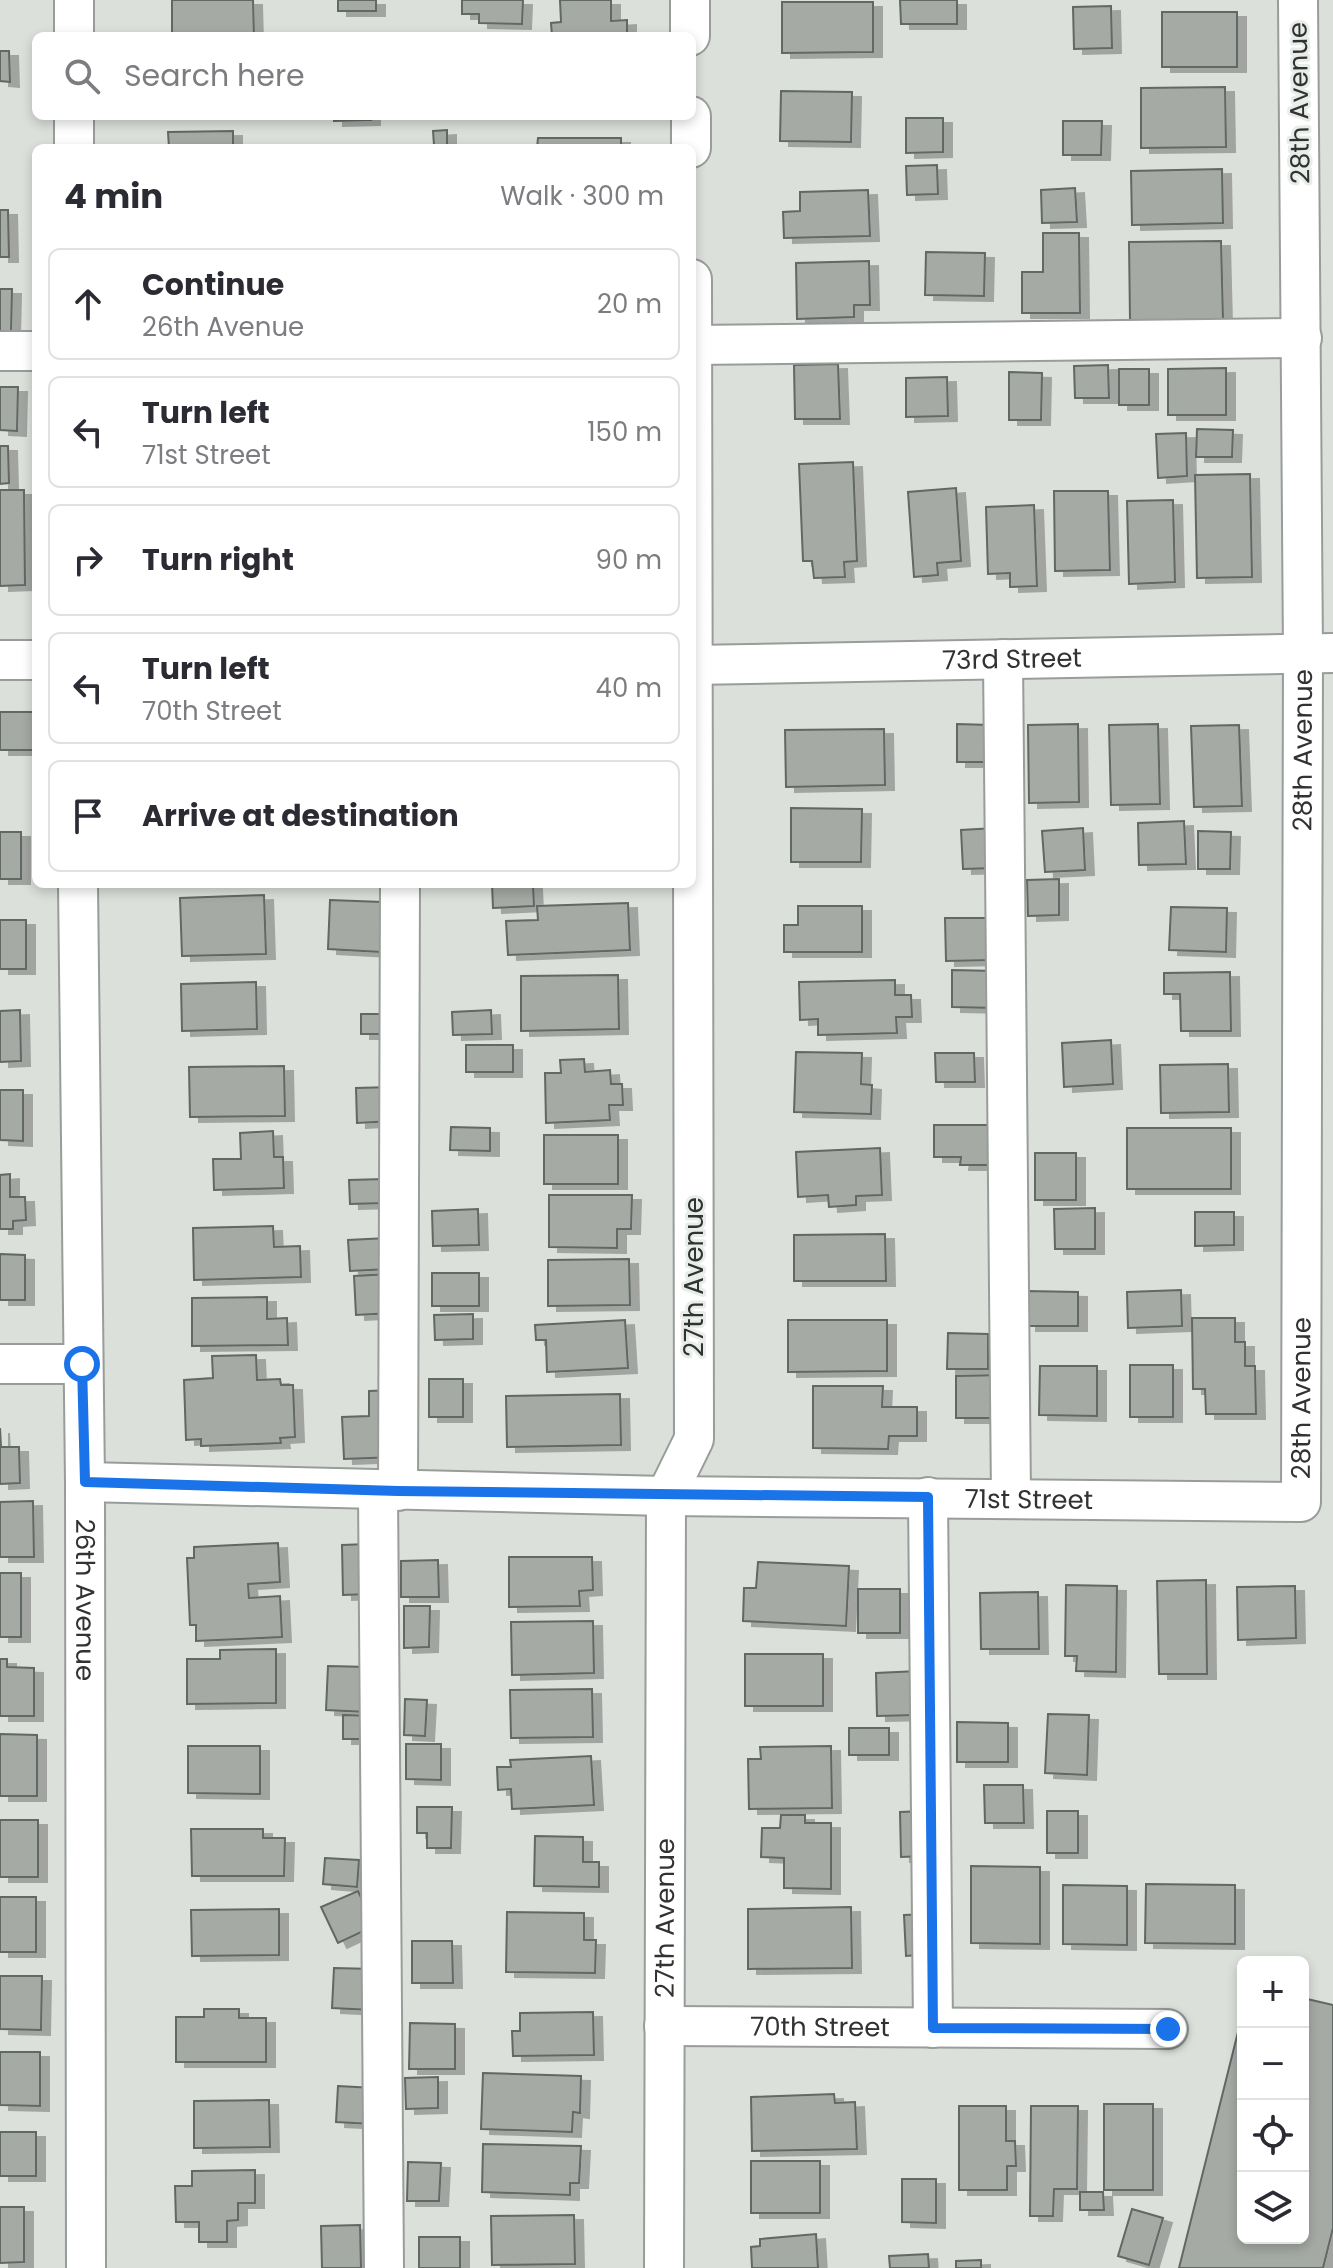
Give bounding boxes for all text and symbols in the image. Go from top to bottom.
street label: 28th Avenue [1280,22,1318,184]
search box [32,32,696,120]
icon: search [60,54,104,98]
text: Search here [124,54,305,97]
text: 4 min [64,172,163,220]
text: Walk · 300 m [500,178,664,214]
text: Continue [142,263,284,306]
icon: ahead [66,282,110,326]
text: 20 m [597,286,662,322]
text: 26th Avenue [142,309,304,345]
text: Turn left [142,391,270,434]
icon: left [66,410,110,454]
text: 150 m [587,414,662,450]
text: 71st Street [142,437,271,473]
icon: right [66,538,110,582]
text: Turn right [142,538,294,581]
text: 90 m [596,542,662,578]
street label: 73rd Street [942,640,1082,678]
text: Turn left [142,647,270,690]
icon: left [66,666,110,710]
street label: 28th Avenue [1285,669,1321,831]
text: 40 m [596,670,662,706]
text: 70th Street [142,693,282,729]
icon: arrive [66,794,110,838]
text: Arrive at destination [142,794,459,837]
street label: 27th Avenue [676,1197,712,1357]
street label: 28th Avenue [1283,1317,1319,1479]
route start [64,1346,100,1382]
street label: 71st Street [964,1481,1093,1518]
street label: 26th Avenue [67,1519,103,1681]
street label: 27th Avenue [647,1838,683,1998]
map controls [1237,1956,1309,2244]
button: + [1237,1956,1309,2028]
street label: 70th Street [750,2009,890,2045]
route end [1150,2011,1186,2047]
button: − [1237,2028,1309,2100]
button: locate [1237,2100,1309,2172]
button: layers [1237,2172,1309,2244]

